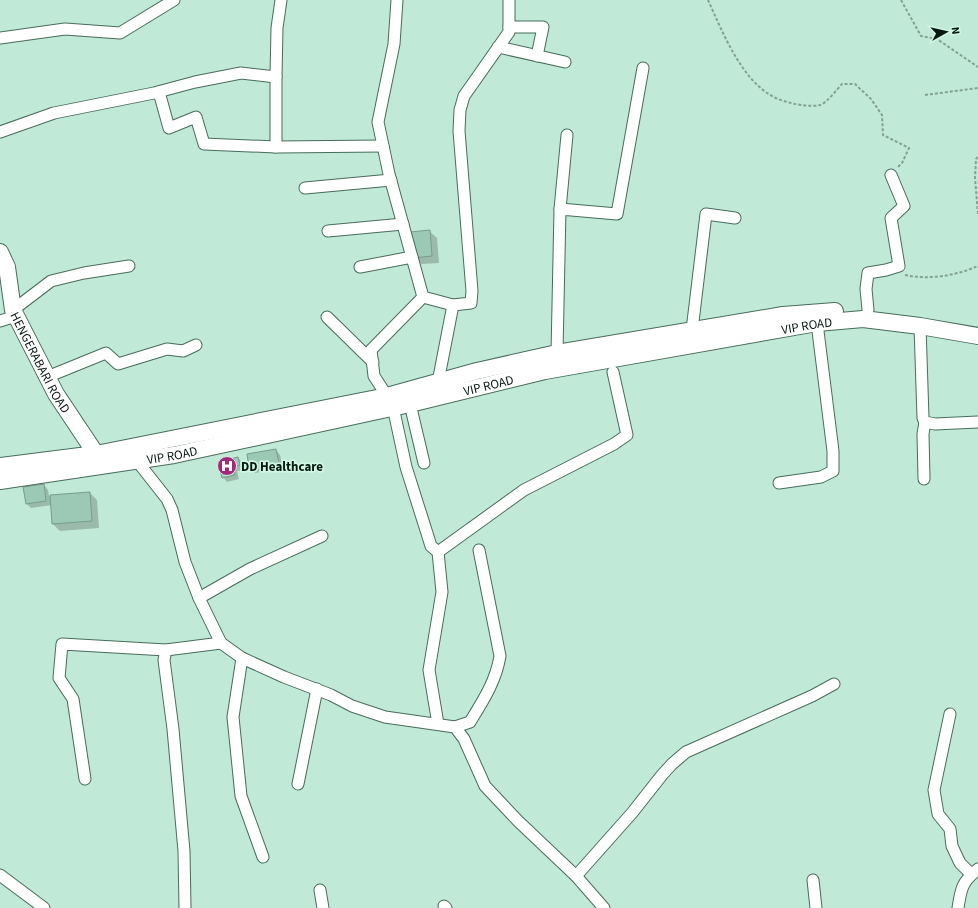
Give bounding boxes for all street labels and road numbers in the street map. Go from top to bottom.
street label: HENGERABARI ROAD [5,309,74,417]
street label: VIP ROAD [780,314,833,339]
street label: VIP ROAD [462,371,515,401]
street label: VIP ROAD [146,442,199,469]

